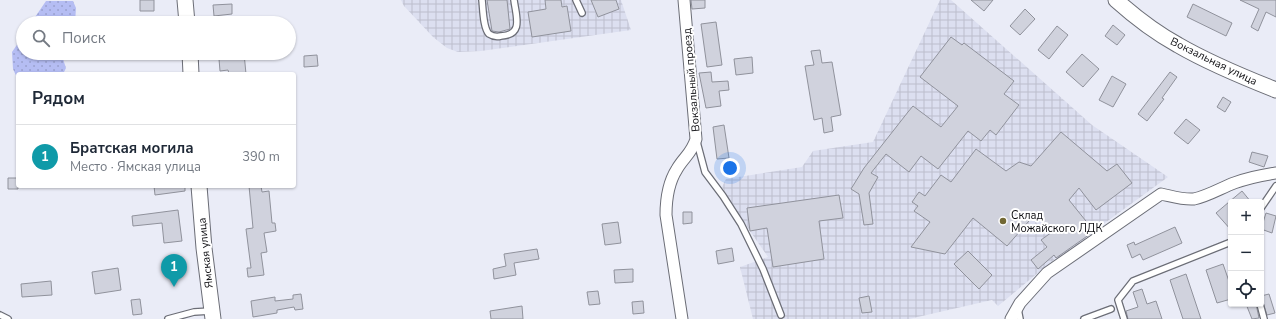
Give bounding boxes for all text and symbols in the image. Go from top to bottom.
search box [16,16,296,60]
icon: search [30,27,52,49]
street label: Вокзальный проезд [679,27,704,132]
text: Поиск [62,28,106,48]
street label: Вокзальная улица [1168,34,1260,89]
text: Рядом [32,87,85,110]
text: Братская могила [70,138,194,158]
text: 1 [41,148,49,166]
text: 390 m [242,148,280,166]
text: Место · Ямская улица [70,158,201,176]
your location [720,158,740,178]
map controls [1228,199,1264,307]
button: + [1228,199,1264,235]
place label: Склад Можайского ЛДК [1011,208,1102,236]
marker: Склад Можайского ЛДК [998,216,1008,226]
street label: Ямская улица [194,217,217,289]
button: − [1228,235,1264,271]
pin: 1 [161,254,187,287]
button: locate [1228,271,1264,307]

